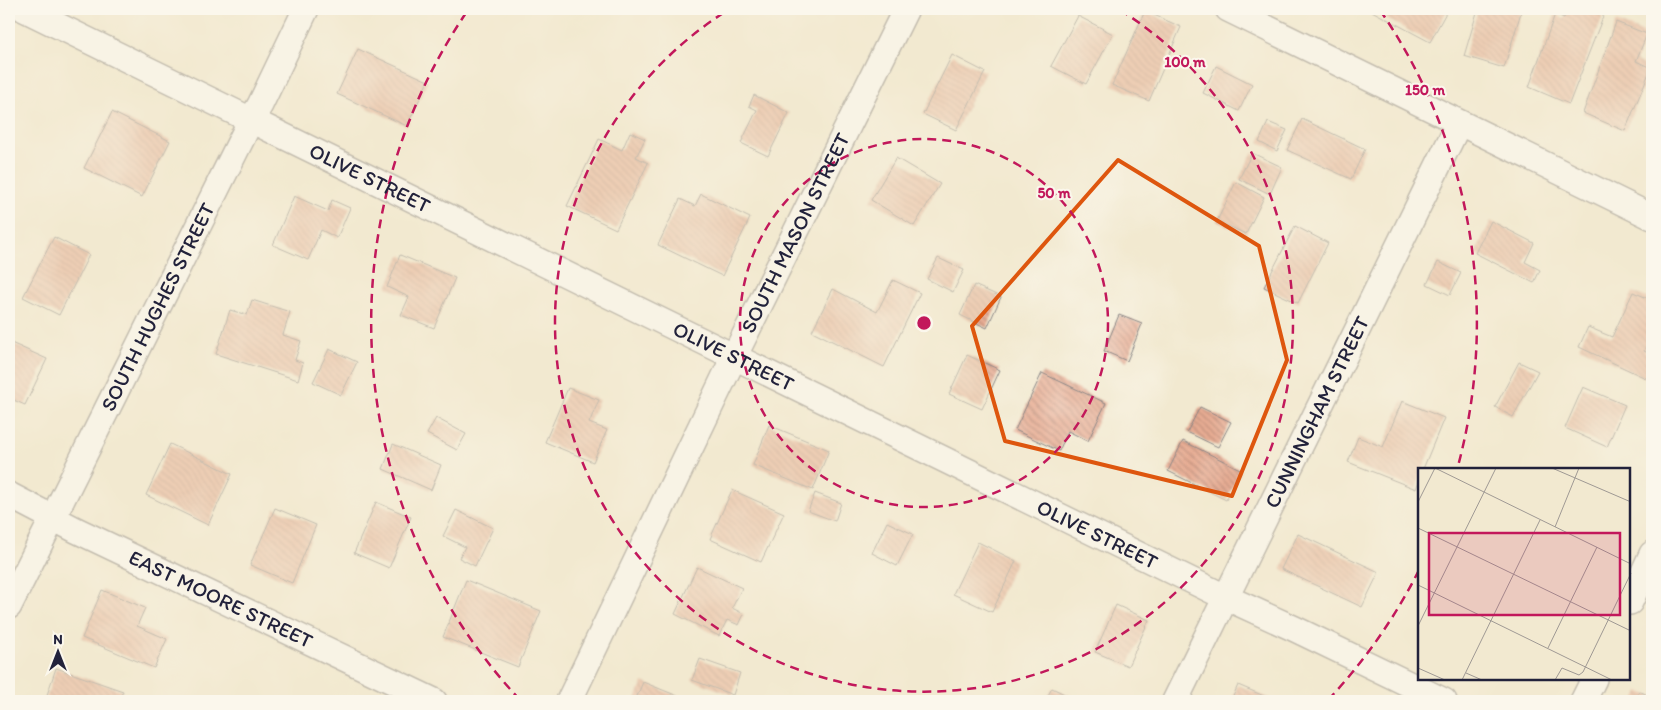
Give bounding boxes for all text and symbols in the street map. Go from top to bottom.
text: 100 m [1164,53,1206,71]
text: 150 m [1405,81,1445,99]
street label: SOUTH MASON STREET [735,128,855,337]
street label: OLIVE STREET [305,138,435,218]
text: 50 m [1037,184,1071,202]
street label: SOUTH HUGHES STREET [95,198,220,415]
street label: CUNNINGHAM STREET [1259,312,1374,512]
centre of rings [915,314,933,332]
street label: OLIVE STREET [669,316,799,396]
inset map [1418,468,1631,680]
street label: OLIVE STREET [1033,494,1162,574]
street label: EAST MOORE STREET [125,544,317,653]
north arrow [32,628,82,678]
text: N [53,631,63,648]

